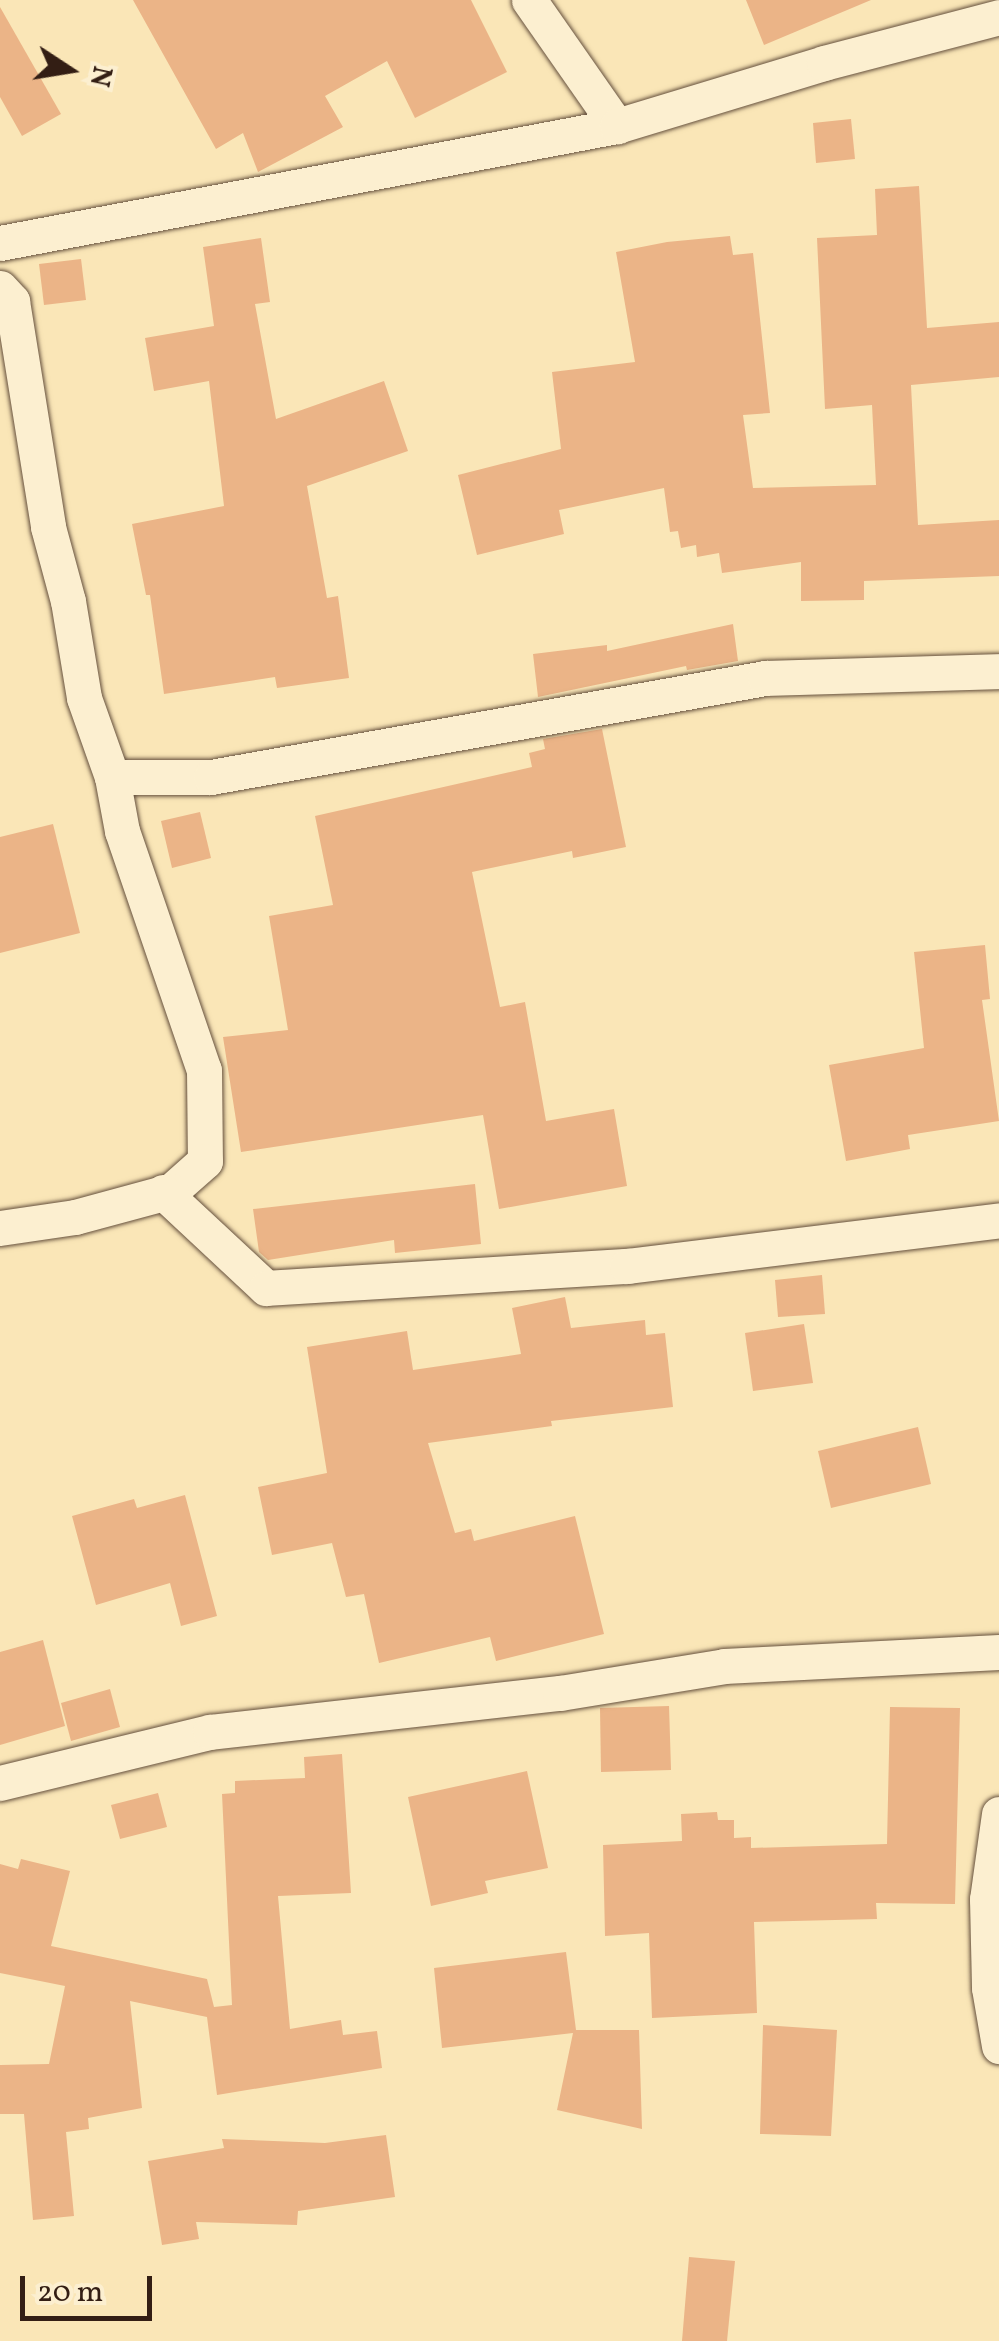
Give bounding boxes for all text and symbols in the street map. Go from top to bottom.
north arrow [20,20,120,120]
text: N [79,62,121,90]
scale bar [25,2256,158,2318]
text: 20 m [37,2272,103,2314]

